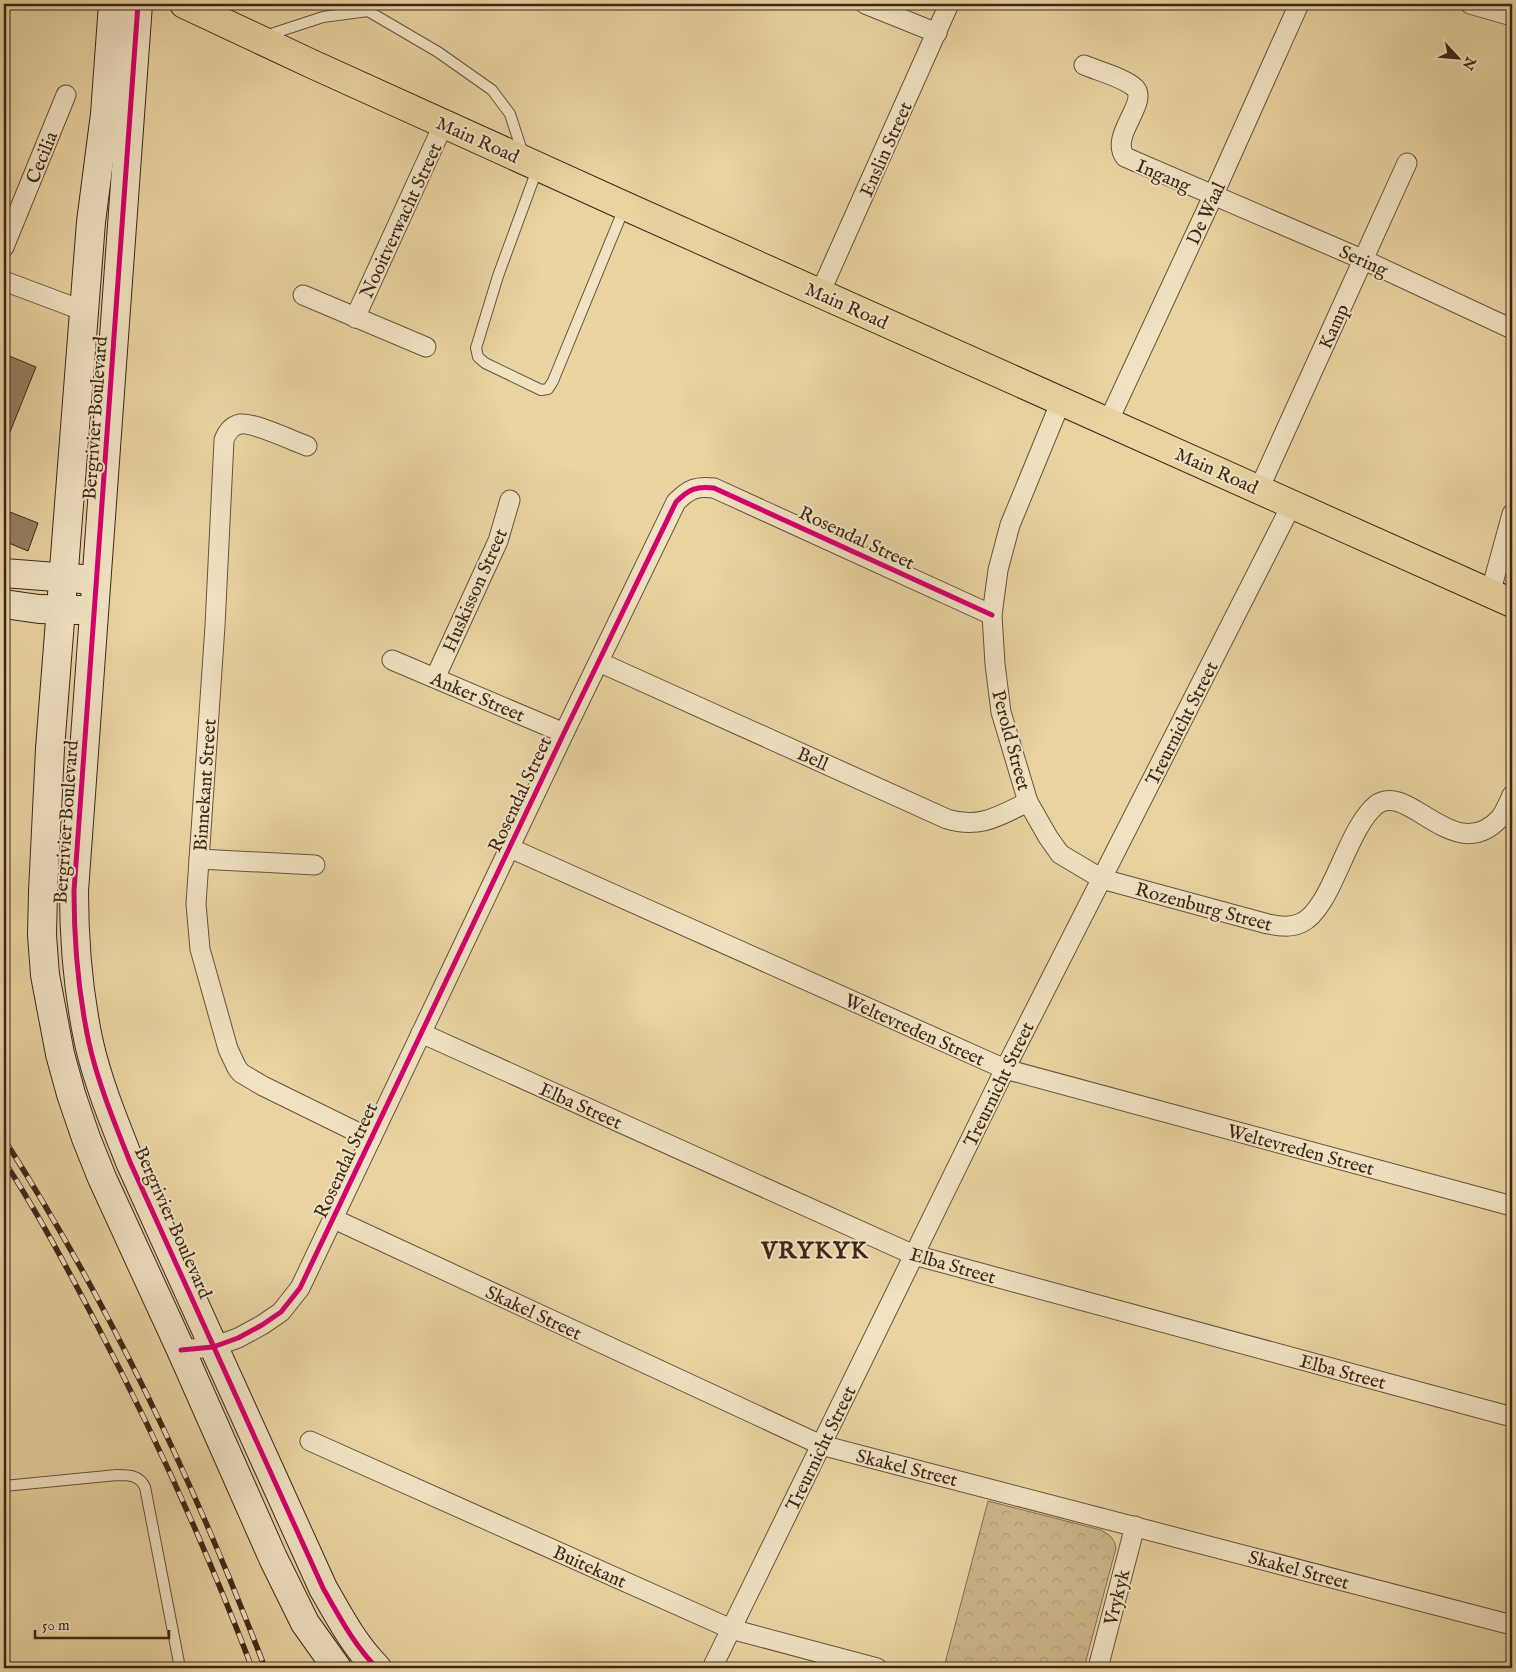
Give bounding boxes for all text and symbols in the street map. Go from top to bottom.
north arrow [1434,32,1484,82]
text: N [1458,53,1480,73]
street label: Enslin Street [855,98,919,201]
street label: Main Road [432,112,523,170]
street label: Cecilia [22,127,64,187]
street label: Nooitverwacht Street [355,139,449,302]
street label: Ingang [1132,155,1195,199]
street label: De Waal [1182,178,1232,249]
street label: Sering [1335,241,1392,283]
street label: Main Road [801,278,892,336]
street label: Kamp [1314,300,1355,353]
street label: Bergrivier Boulevard [78,335,114,501]
street label: Main Road [1171,443,1262,501]
street label: Rosendal Street [794,502,918,576]
street label: Huskisson Street [438,525,514,656]
street label: Treurnicht Street [1141,657,1225,790]
street label: Anker Street [426,667,528,729]
street label: Perold Street [985,688,1035,794]
street label: Binnekant Street [189,718,223,852]
street label: Rosendal Street [484,733,558,857]
street label: Bergrivier Boulevard [49,739,85,905]
street label: Bell [793,742,832,778]
street label: Rozenburg Street [1132,878,1275,938]
street label: Weltevreden Street [840,989,988,1073]
street label: Treurnicht Street [959,1018,1041,1151]
street label: Elba Street [535,1078,626,1136]
street label: Rosendal Street [310,1099,384,1223]
street label: Weltevreden Street [1225,1120,1377,1182]
street label: Bergrivier Boulevard [128,1143,217,1303]
district label: VRYKYK [760,1236,869,1267]
street label: Elba Street [907,1243,999,1291]
street label: Skakel Street [481,1281,586,1347]
street label: Elba Street [1297,1350,1389,1396]
street label: Treurnicht Street [781,1382,863,1515]
street label: Skakel Street [853,1445,960,1493]
street label: Buitekant [549,1541,630,1595]
street label: Skakel Street [1245,1546,1352,1596]
street label: Vrykyk [1099,1566,1137,1629]
scale bar [35,1607,169,1639]
text: 50 m [42,1616,70,1635]

